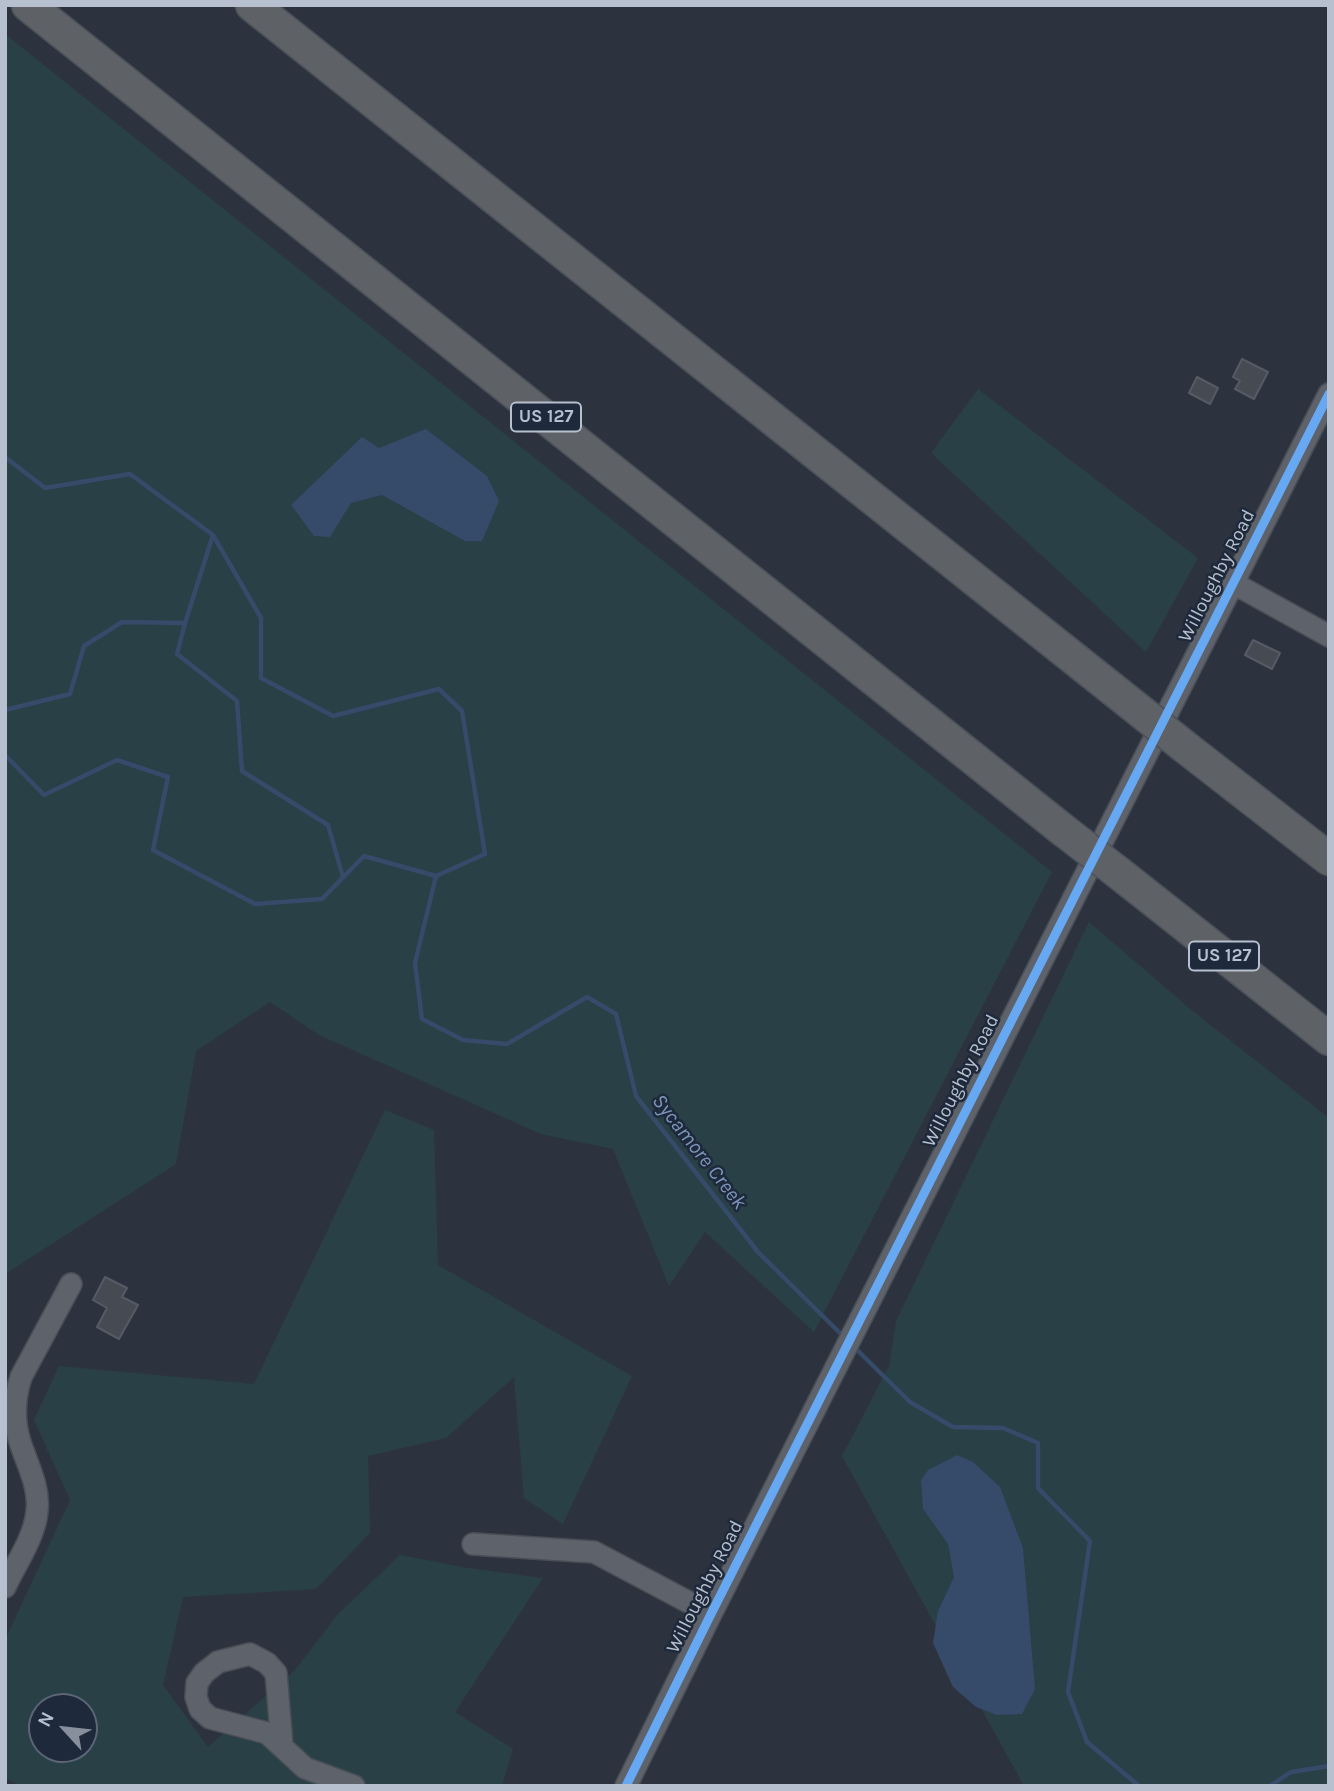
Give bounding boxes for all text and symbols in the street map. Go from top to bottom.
road number: US 127 [511,402,581,432]
street label: Willoughby Road [1174,506,1260,646]
road number: US 127 [1189,942,1259,971]
street label: Willoughby Road [918,1011,1004,1151]
water label: Sycamore Creek [646,1089,752,1215]
street label: Willoughby Road [662,1517,748,1657]
north arrow [28,1693,98,1763]
text: N [33,1708,59,1730]

